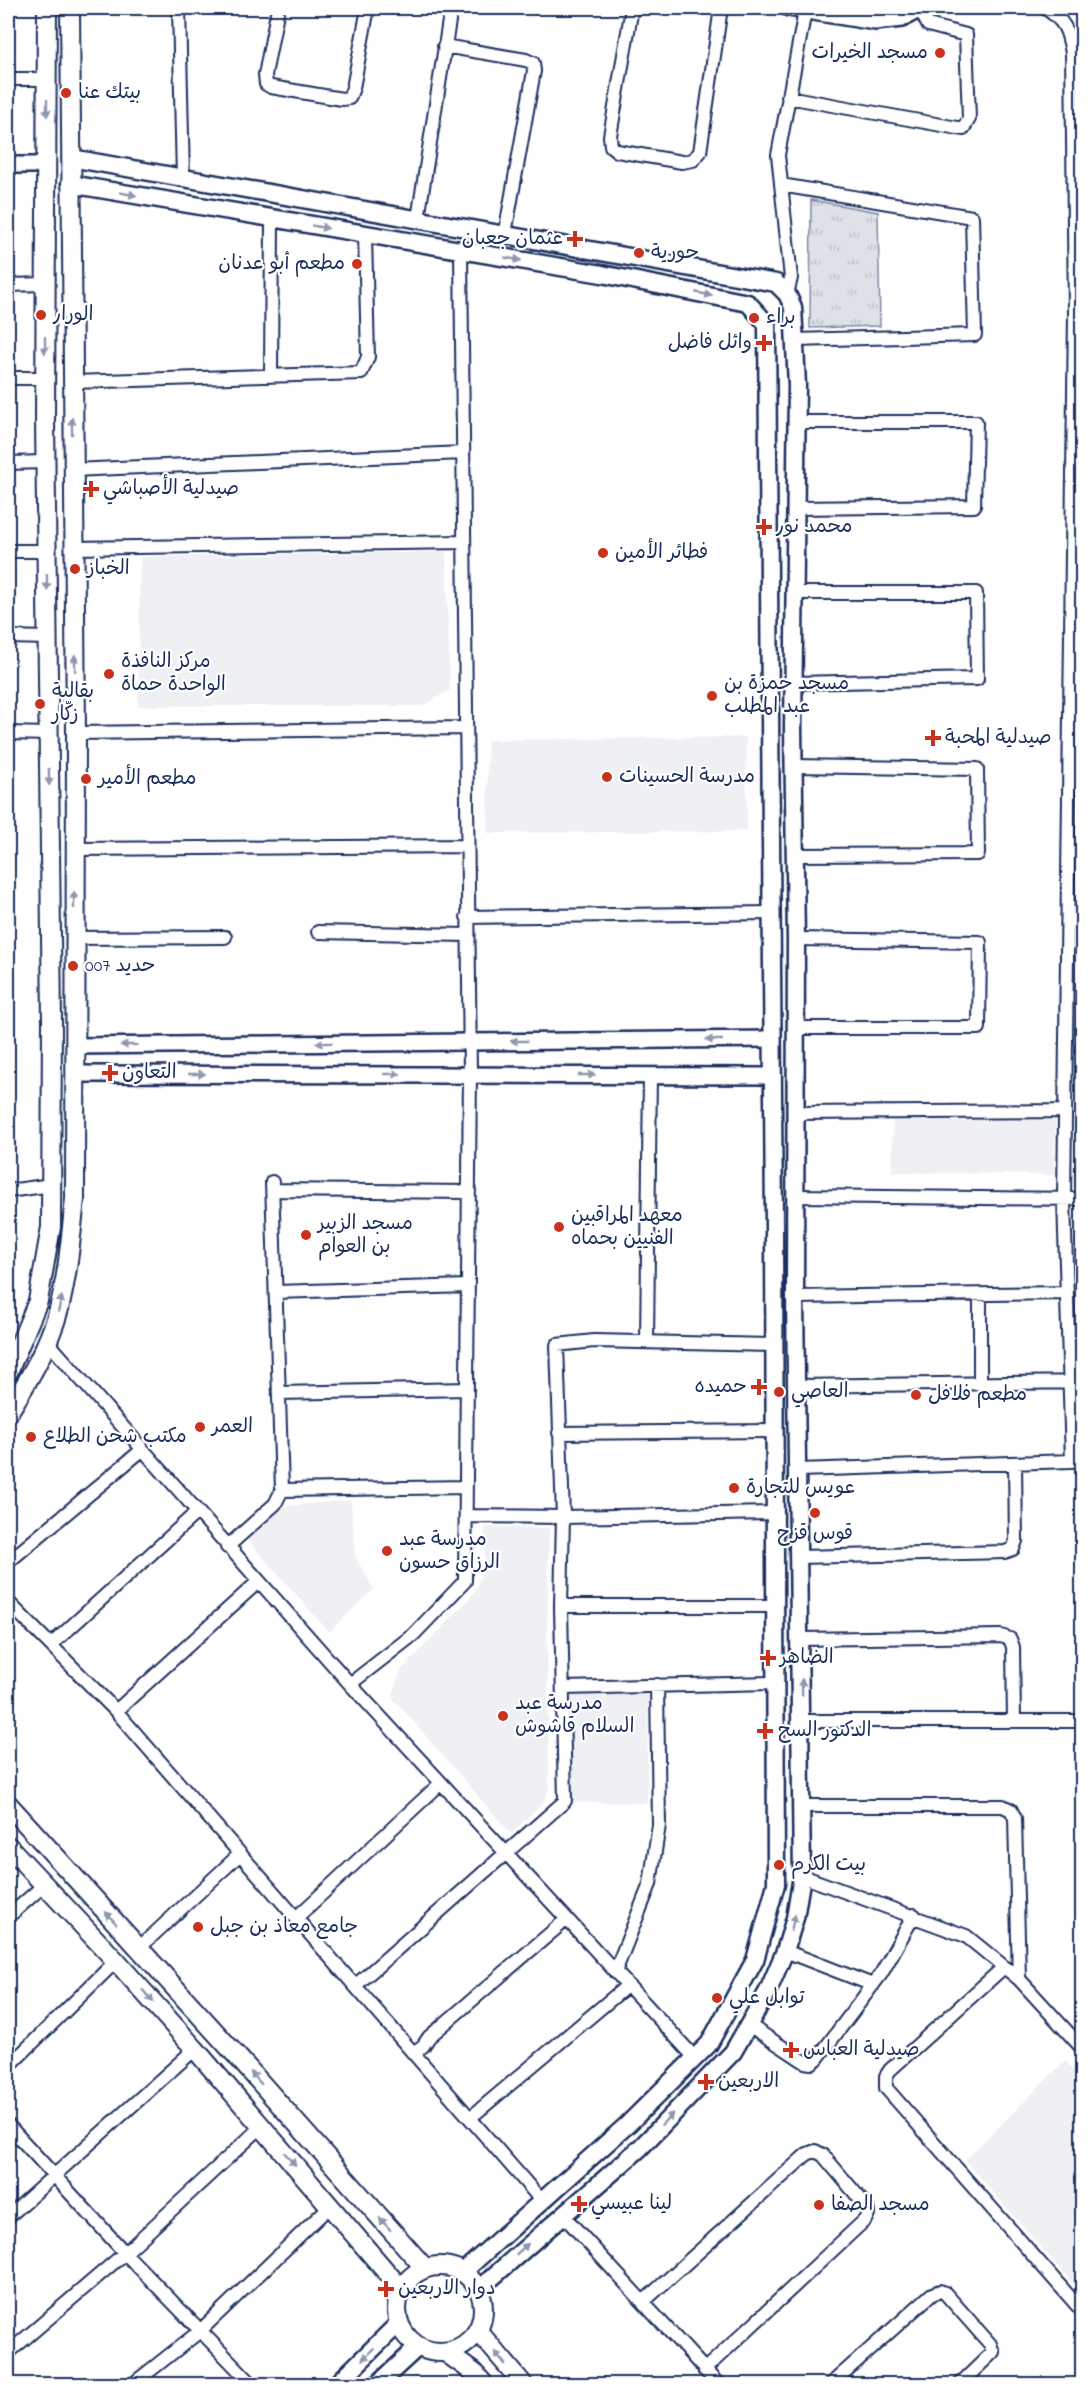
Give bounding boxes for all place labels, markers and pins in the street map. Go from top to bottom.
place label: مسجد الخيرات [812,39,928,68]
marker: مسجد الخيرات [933,46,947,60]
place label: بيتك عنا [78,79,141,108]
marker: بيتك عنا [59,86,73,100]
place label: عثمان جعبان [462,225,563,254]
marker: عثمان جعبان [568,232,582,246]
place label: حورية [651,239,699,268]
marker: حورية [632,246,646,260]
place label: مطعم أبو عدنان [218,250,345,279]
marker: مطعم أبو عدنان [350,257,364,271]
place label: الورار [52,301,93,330]
place label: براء [766,304,796,333]
marker: الورار [34,308,48,322]
marker: براء [747,311,761,325]
place label: وائل فاضل [668,329,752,358]
marker: وائل فاضل [757,336,771,350]
place label: صيدلية الأصباشي [103,474,239,505]
marker: صيدلية الأصباشي [84,482,98,496]
place label: محمد نور [775,513,852,542]
marker: محمد نور [757,520,771,534]
place label: فطائر الأمين [615,538,708,568]
marker: فطائر الأمين [596,546,610,560]
place label: الخباز [85,555,130,584]
marker: الخباز [68,562,82,576]
place label: مركز النافذة الواحدة حماة [121,648,226,700]
marker: مركز النافذة الواحدة حماة [102,667,116,681]
place label: مسجد حمزة بن عبد المطلب [724,670,849,722]
place label: بقالية زكّار [50,678,94,730]
marker: مسجد حمزة بن عبد المطلب [705,689,719,703]
marker: بقالية زكّار [33,697,47,711]
place label: صيدلية المحبة [945,724,1052,753]
marker: صيدلية المحبة [926,731,940,745]
place label: مدرسة الحسينات [619,763,755,792]
place label: مطعم الأمير [96,764,197,794]
marker: مدرسة الحسينات [600,770,614,784]
marker: مطعم الأمير [79,772,93,786]
place label: حديد 007 [85,952,155,981]
marker: حديد 007 [66,959,80,973]
place label: التعاون [122,1059,177,1088]
marker: التعاون [103,1066,117,1080]
place label: معهد المراقبين الفنيين بحماه [571,1202,683,1254]
place label: مسجد الزبير بن العوام [316,1210,413,1262]
marker: معهد المراقبين الفنيين بحماه [552,1220,566,1234]
marker: مسجد الزبير بن العوام [299,1228,313,1242]
place label: حميده [695,1373,747,1402]
place label: العاصي [791,1378,849,1408]
marker: حميده [752,1380,766,1394]
place label: مطعم فلافل [928,1381,1027,1410]
marker: العاصي [772,1385,786,1399]
marker: مطعم فلافل [909,1388,923,1402]
place label: العمر [210,1413,253,1442]
marker: العمر [193,1420,207,1434]
place label: مكتب شحن الطلاع [43,1423,187,1452]
marker: مكتب شحن الطلاع [24,1430,38,1444]
place label: عويس للتجارة [746,1474,855,1503]
marker: عويس للتجارة [727,1481,741,1495]
marker: قوس قزح [808,1506,822,1520]
place label: قوس قزح [777,1520,853,1549]
place label: مدرسة عبد الرزاق حسون [399,1526,500,1578]
marker: مدرسة عبد الرزاق حسون [380,1544,394,1558]
place label: الضاهر [778,1644,834,1673]
marker: الضاهر [761,1651,775,1665]
place label: مدرسة عبد السلام قاشوش [515,1690,634,1742]
marker: مدرسة عبد السلام قاشوش [496,1709,510,1723]
place label: الدكتور السح [778,1717,871,1746]
marker: الدكتور السح [756,1722,774,1740]
place label: بيت الكرم [791,1851,866,1880]
marker: بيت الكرم [772,1858,786,1872]
place label: جامع معاذ بن جبل [210,1913,358,1942]
marker: جامع معاذ بن جبل [191,1920,205,1934]
place label: توابل علي [729,1984,805,2014]
marker: توابل علي [710,1991,724,2005]
place label: صيدلية العباس [803,2036,920,2065]
marker: صيدلية العباس [784,2043,798,2057]
place label: الاربعين [718,2068,779,2097]
marker: الاربعين [699,2075,713,2089]
place label: لينا عبيسي [591,2190,672,2220]
place label: مسجد الصفا [831,2191,930,2220]
marker: لينا عبيسي [572,2197,586,2211]
marker: مسجد الصفا [812,2198,826,2212]
place label: دوار الاربعين [398,2275,496,2304]
marker: دوار الاربعين [379,2282,393,2296]

